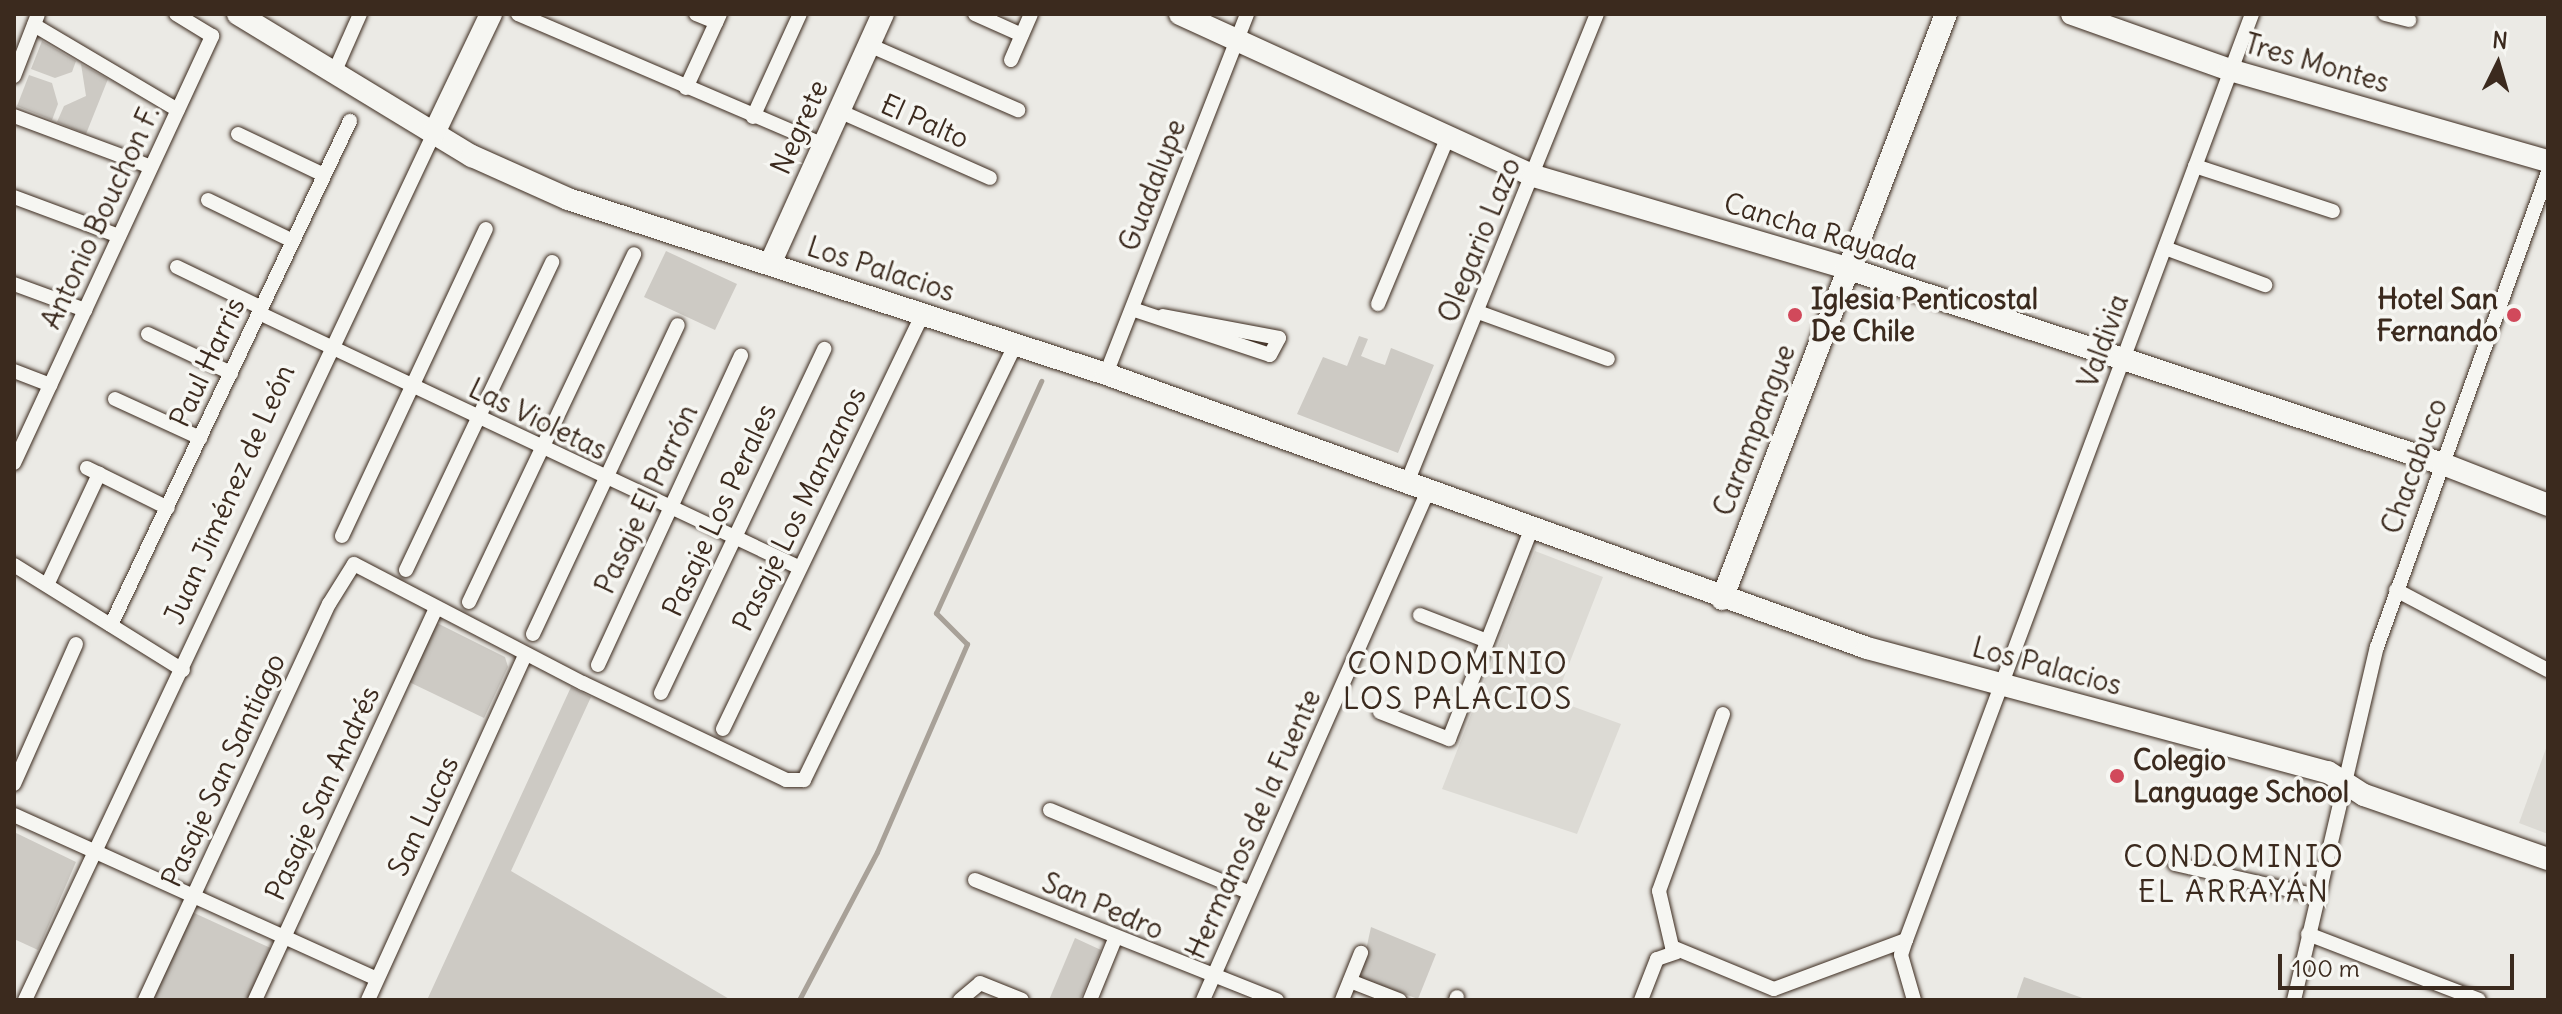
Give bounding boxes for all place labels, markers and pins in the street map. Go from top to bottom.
place label: Iglesia Penticostal De Chile [1811,282,2038,348]
place label: Hotel San Fernando [2377,282,2498,348]
marker: Iglesia Penticostal De Chile [1786,306,1804,324]
marker: Hotel San Fernando [2505,306,2523,324]
place label: Colegio Language School [2133,743,2349,809]
marker: Colegio Language School [2108,767,2126,785]

